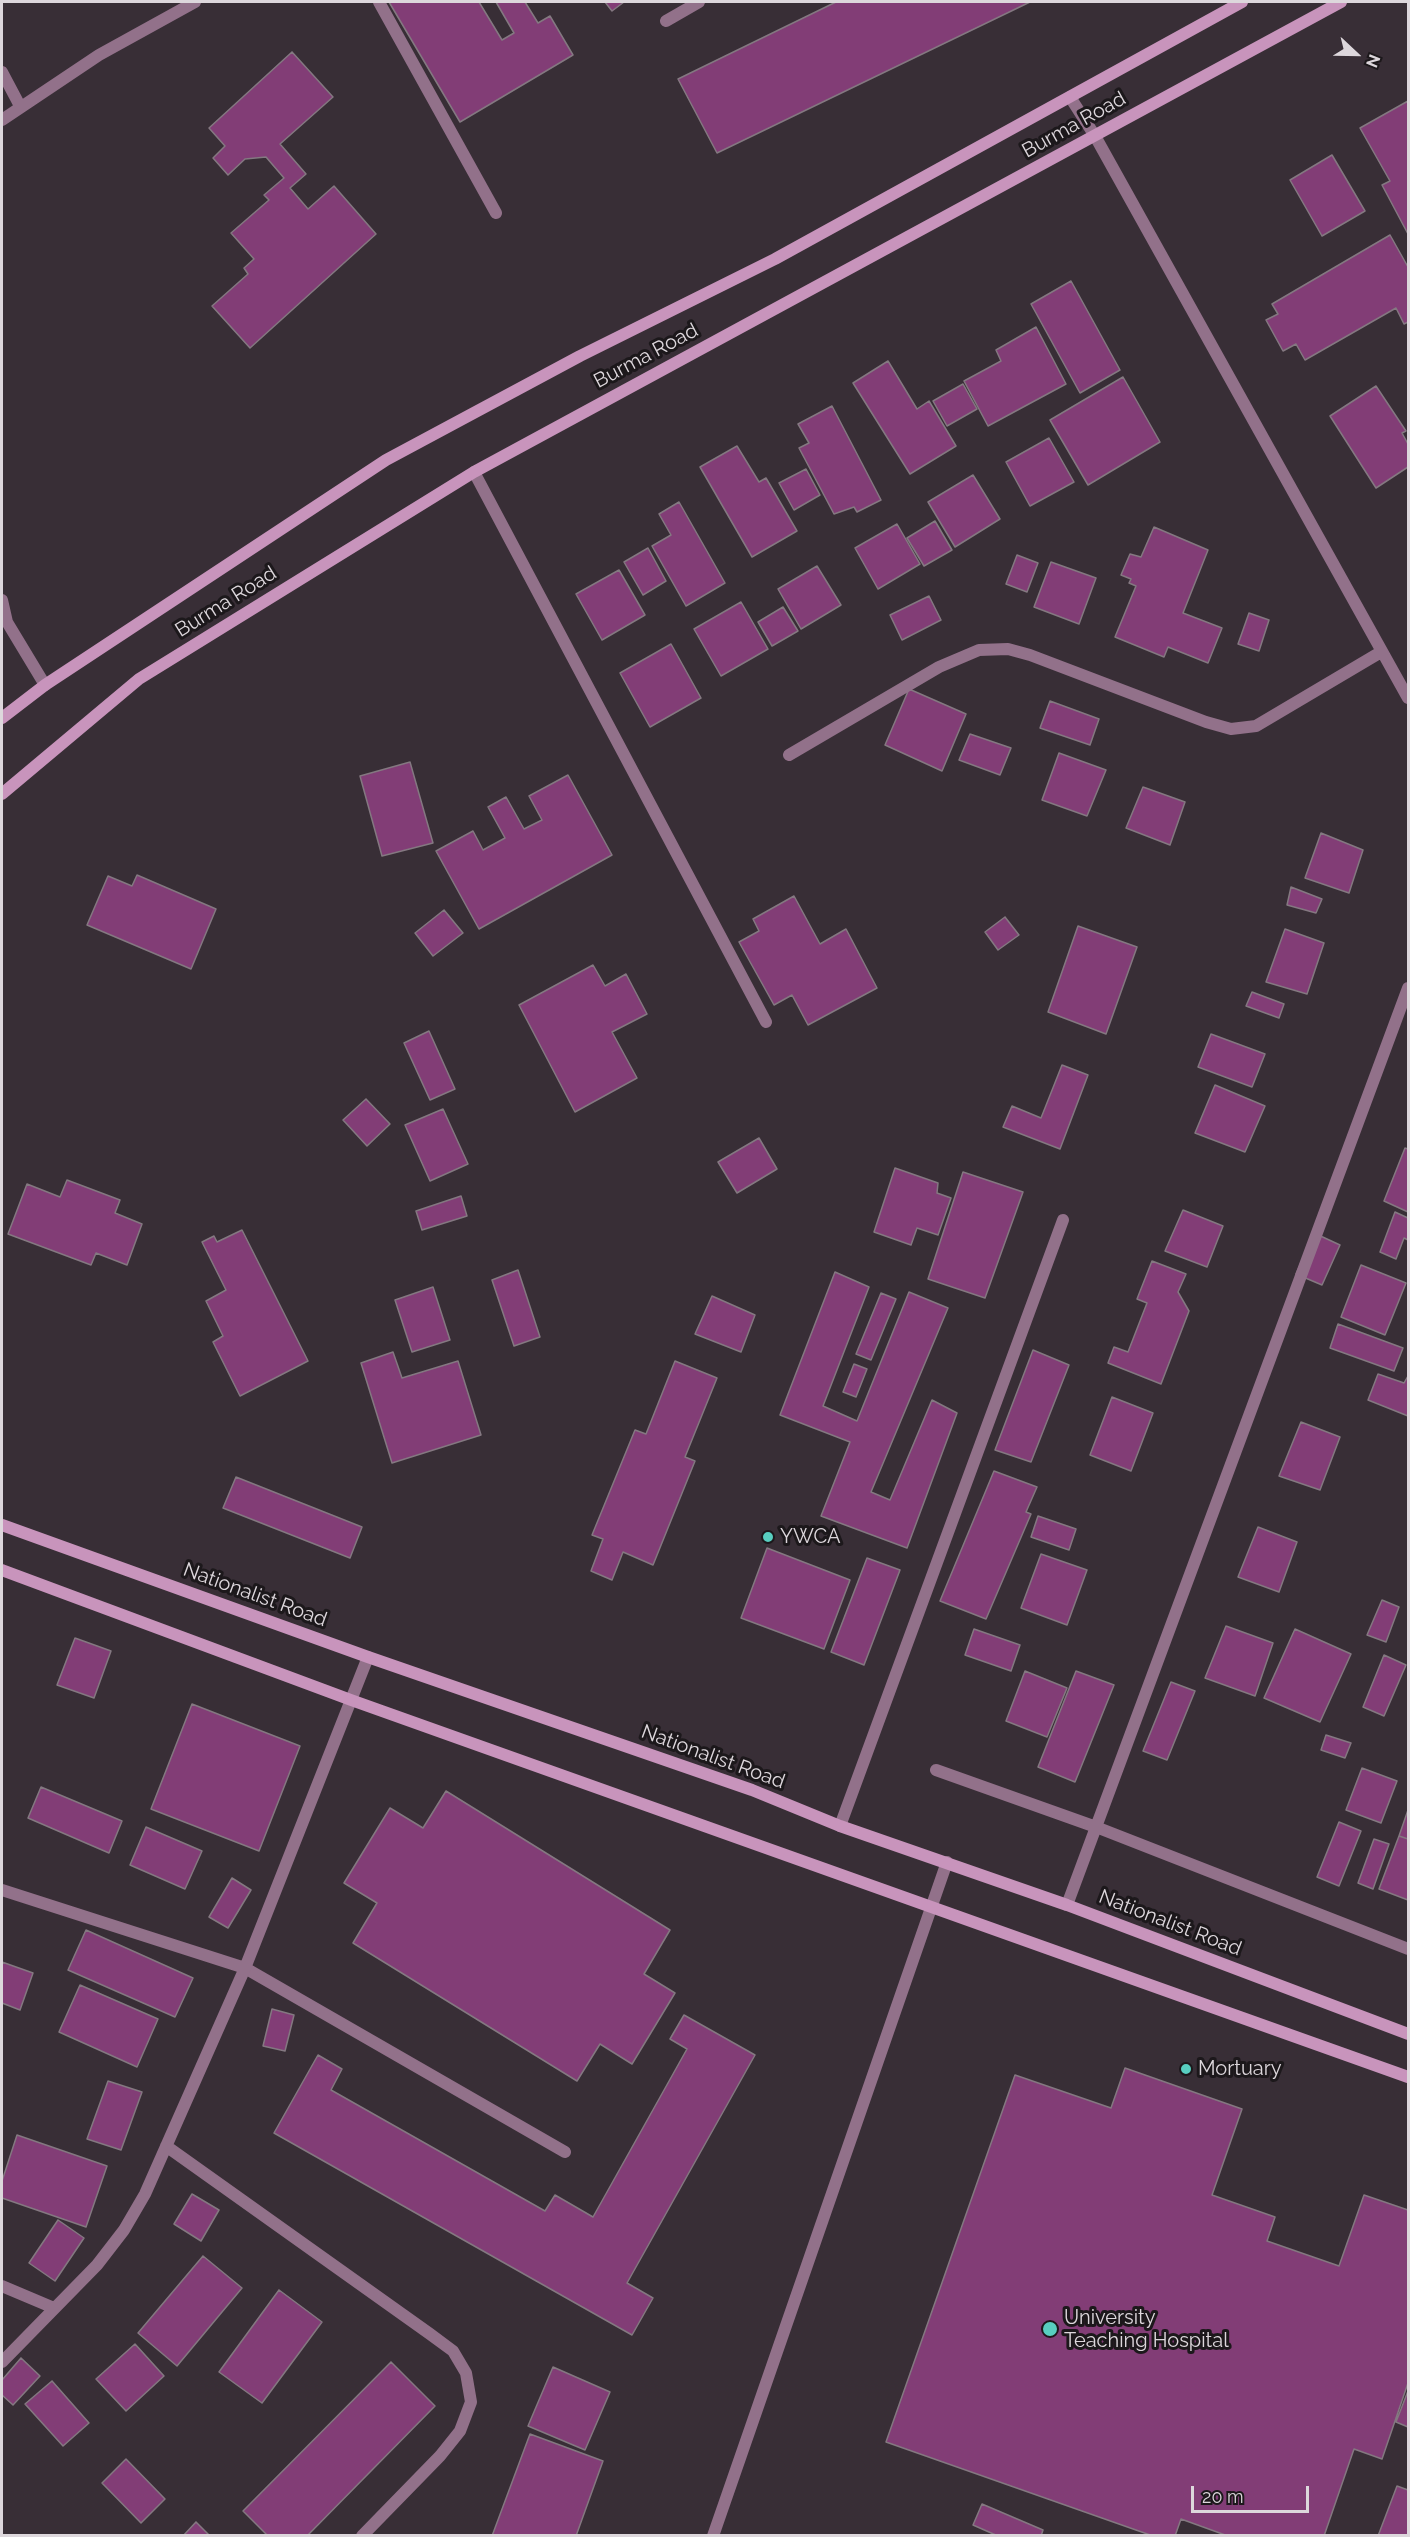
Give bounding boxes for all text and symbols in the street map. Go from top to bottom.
north arrow [1326,24,1386,84]
text: N [1362,52,1384,70]
street label: Burma Road [1018,87,1130,163]
street label: Burma Road [590,319,702,393]
street label: Burma Road [171,561,281,643]
place label: YWCA [780,1525,840,1549]
marker: YWCA [761,1530,775,1544]
street label: Nationalist Road [180,1558,330,1632]
street label: Nationalist Road [638,1720,788,1794]
street label: Nationalist Road [1095,1885,1245,1961]
place label: Mortuary [1198,2057,1282,2081]
marker: Mortuary [1179,2062,1193,2076]
place label: University Teaching Hospital [1064,2306,1229,2353]
marker: University Teaching Hospital [1041,2320,1059,2338]
scale bar [1194,2474,1312,2512]
text: 20 m [1202,2486,1244,2507]

